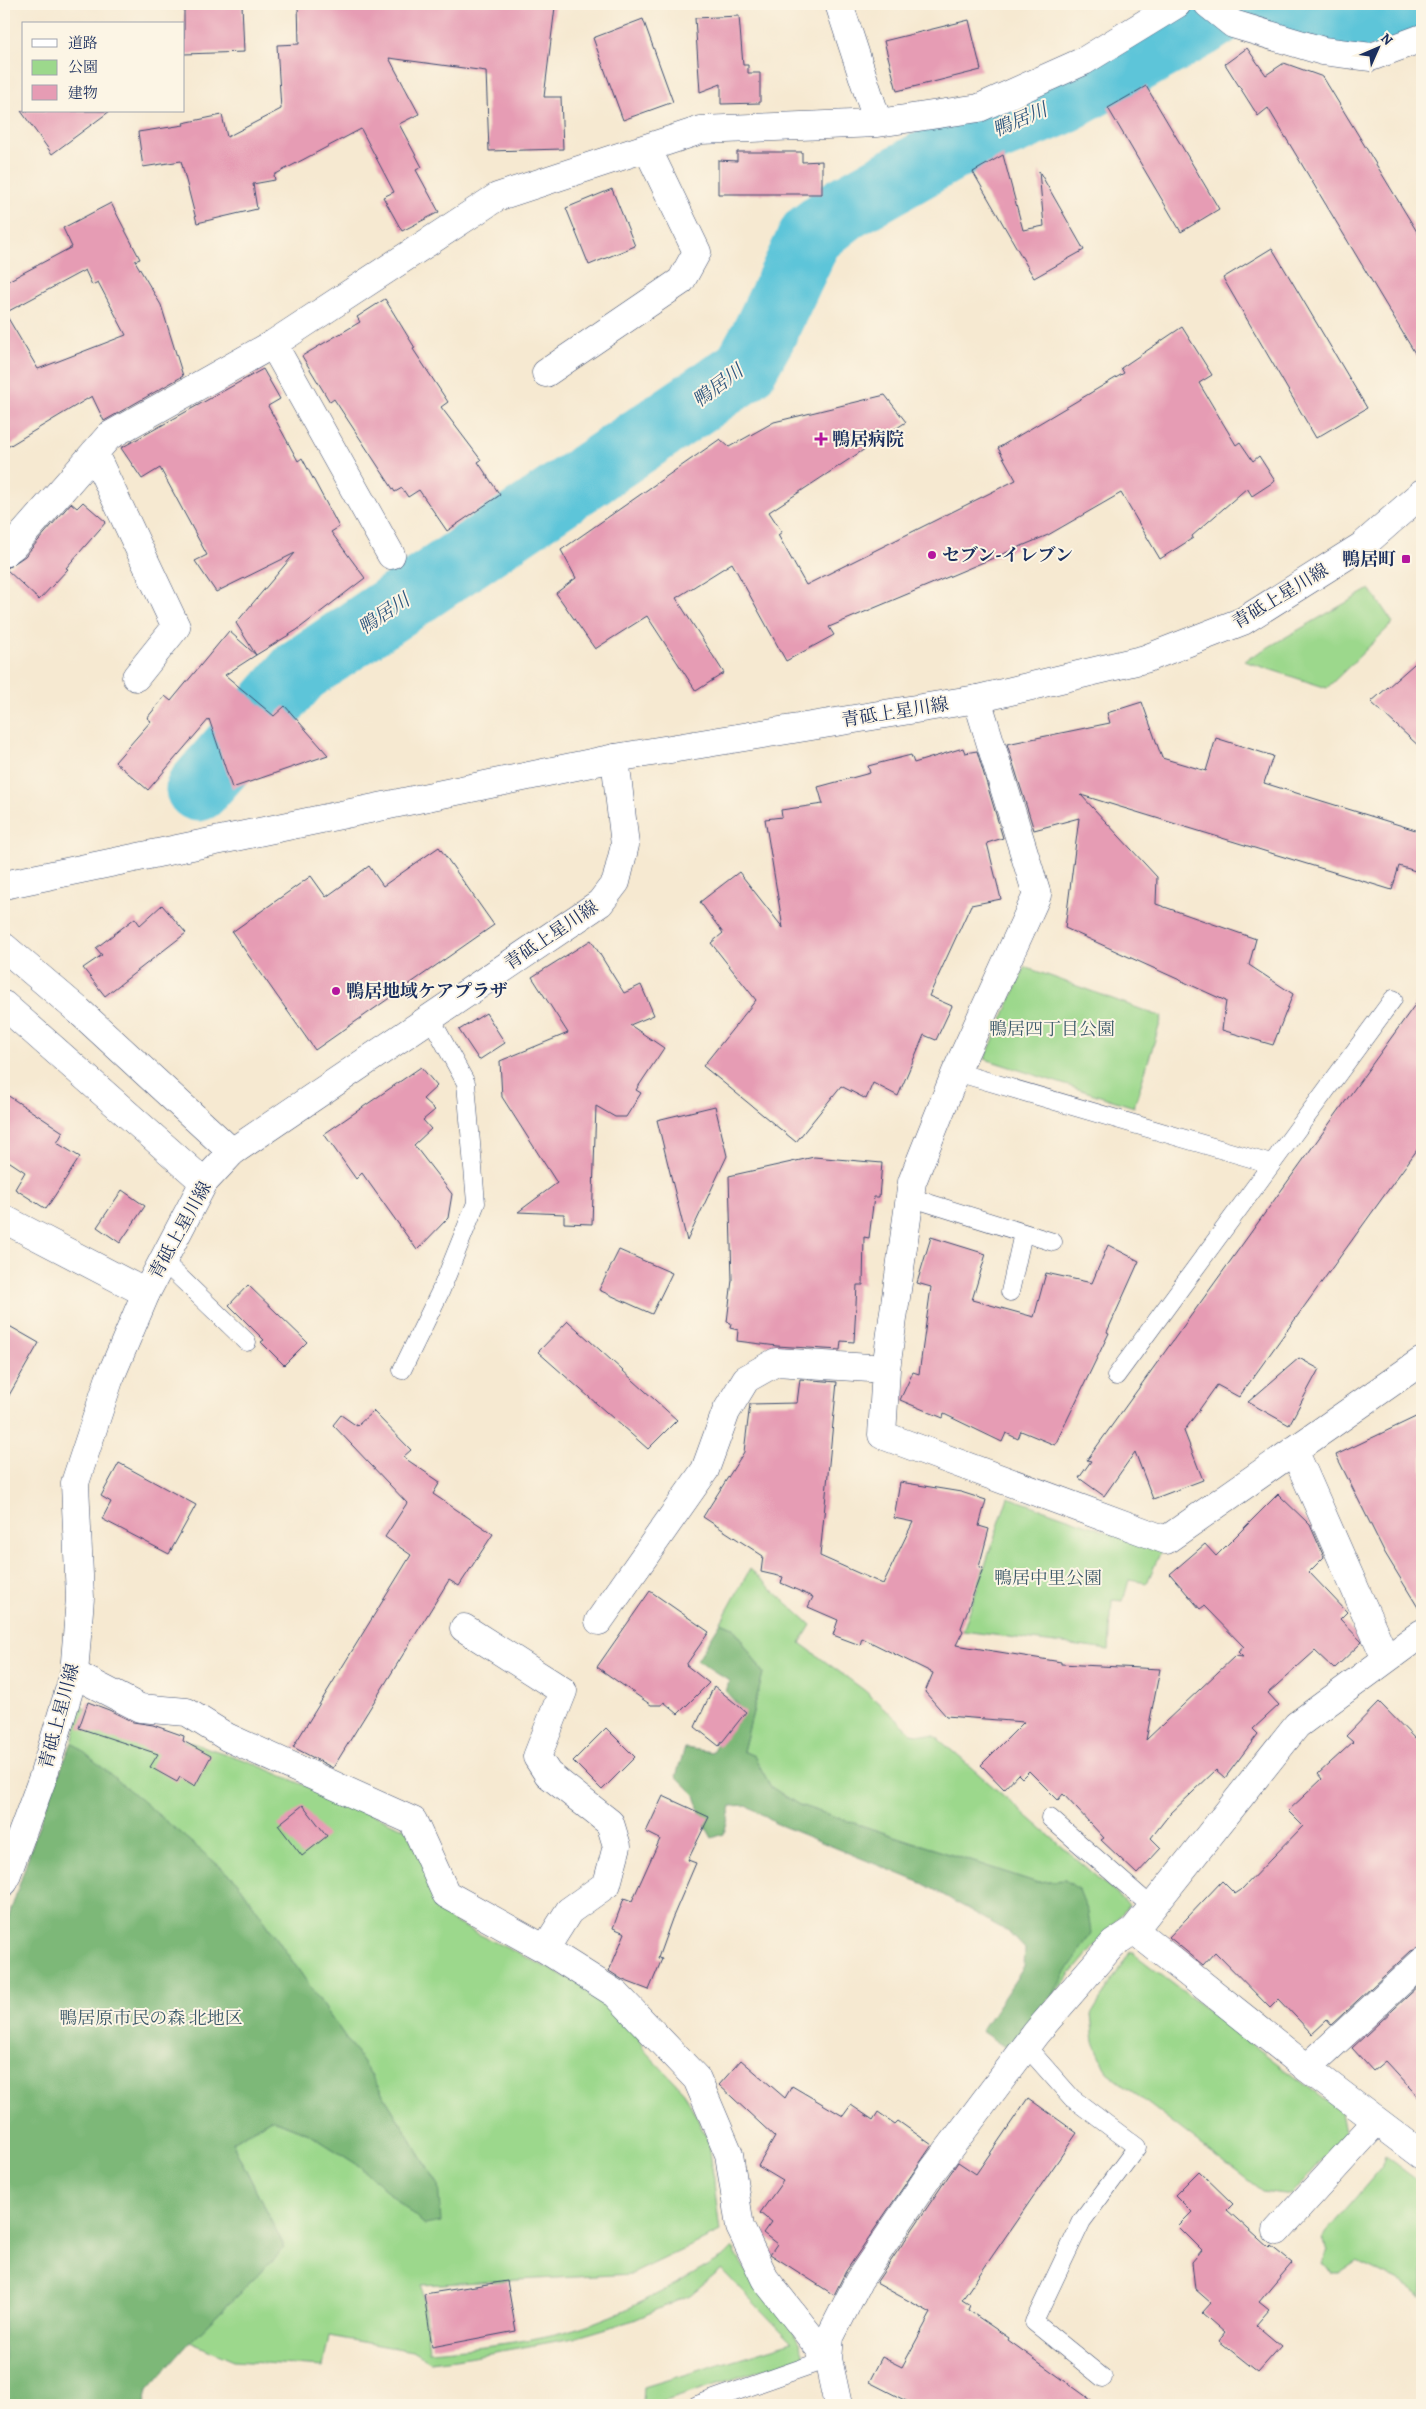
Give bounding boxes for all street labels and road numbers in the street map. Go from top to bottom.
street label: 青砥上星川線 [1228,558,1332,634]
street label: 青砥上星川線 [840,692,950,732]
street label: 青砥上星川線 [500,895,602,975]
street label: 青砥上星川線 [143,1177,217,1283]
street label: 青砥上星川線 [33,1661,85,1771]

